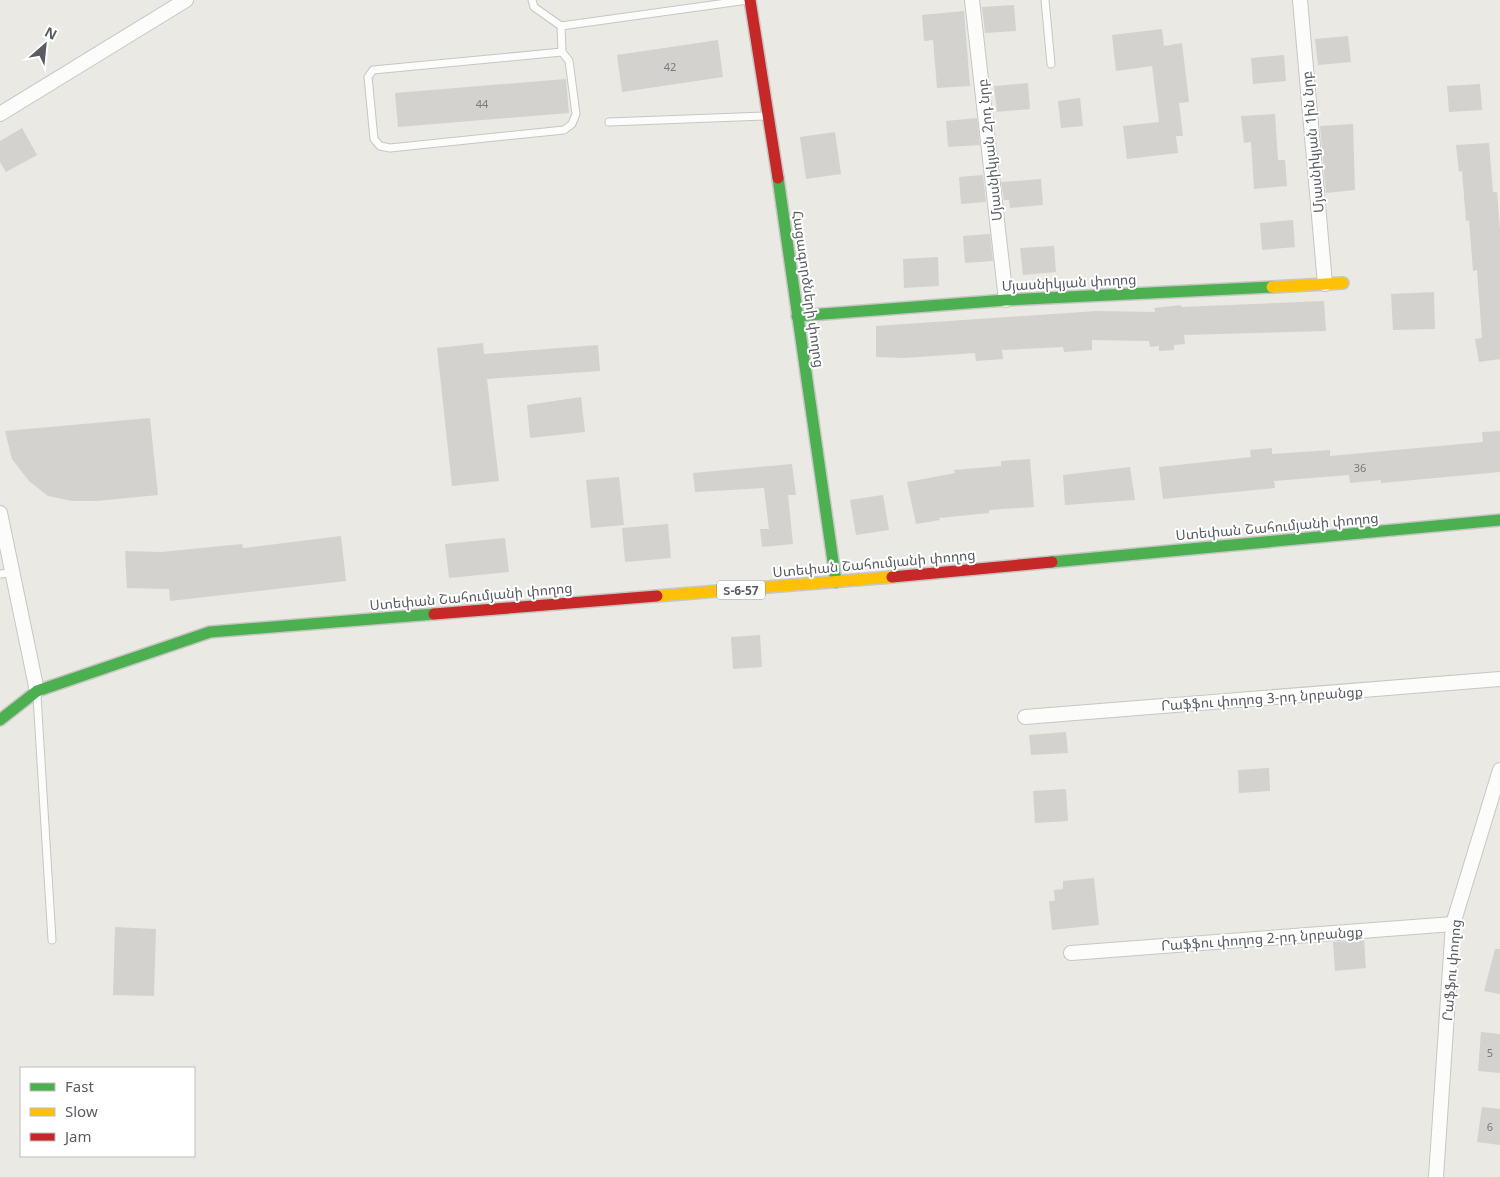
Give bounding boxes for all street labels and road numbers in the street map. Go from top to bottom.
street label: Մյասնիկյան 1ին նրբ [1296,70,1328,214]
street label: Մյասնիկյան 2րդ նրբ [972,78,1006,222]
street label: Հացագործների փողոց [789,209,829,369]
street label: Մյասնիկյան փողոց [1001,269,1137,295]
street label: Ստեփան Շահումյանի փողոց [1175,508,1379,544]
street label: Ստեփան Շահումյանի փողոց [772,545,976,581]
street label: Ստեփան Շահումյանի փողոց [369,578,573,614]
road number: Տ-6-57 [717,580,765,600]
street label: Րաֆֆու փողոց 3-րդ նրբանցք [1160,681,1364,715]
street label: Րաֆֆու փողոց [1437,918,1465,1022]
street label: Րաֆֆու փողոց 2-րդ նրբանցք [1160,921,1364,955]

